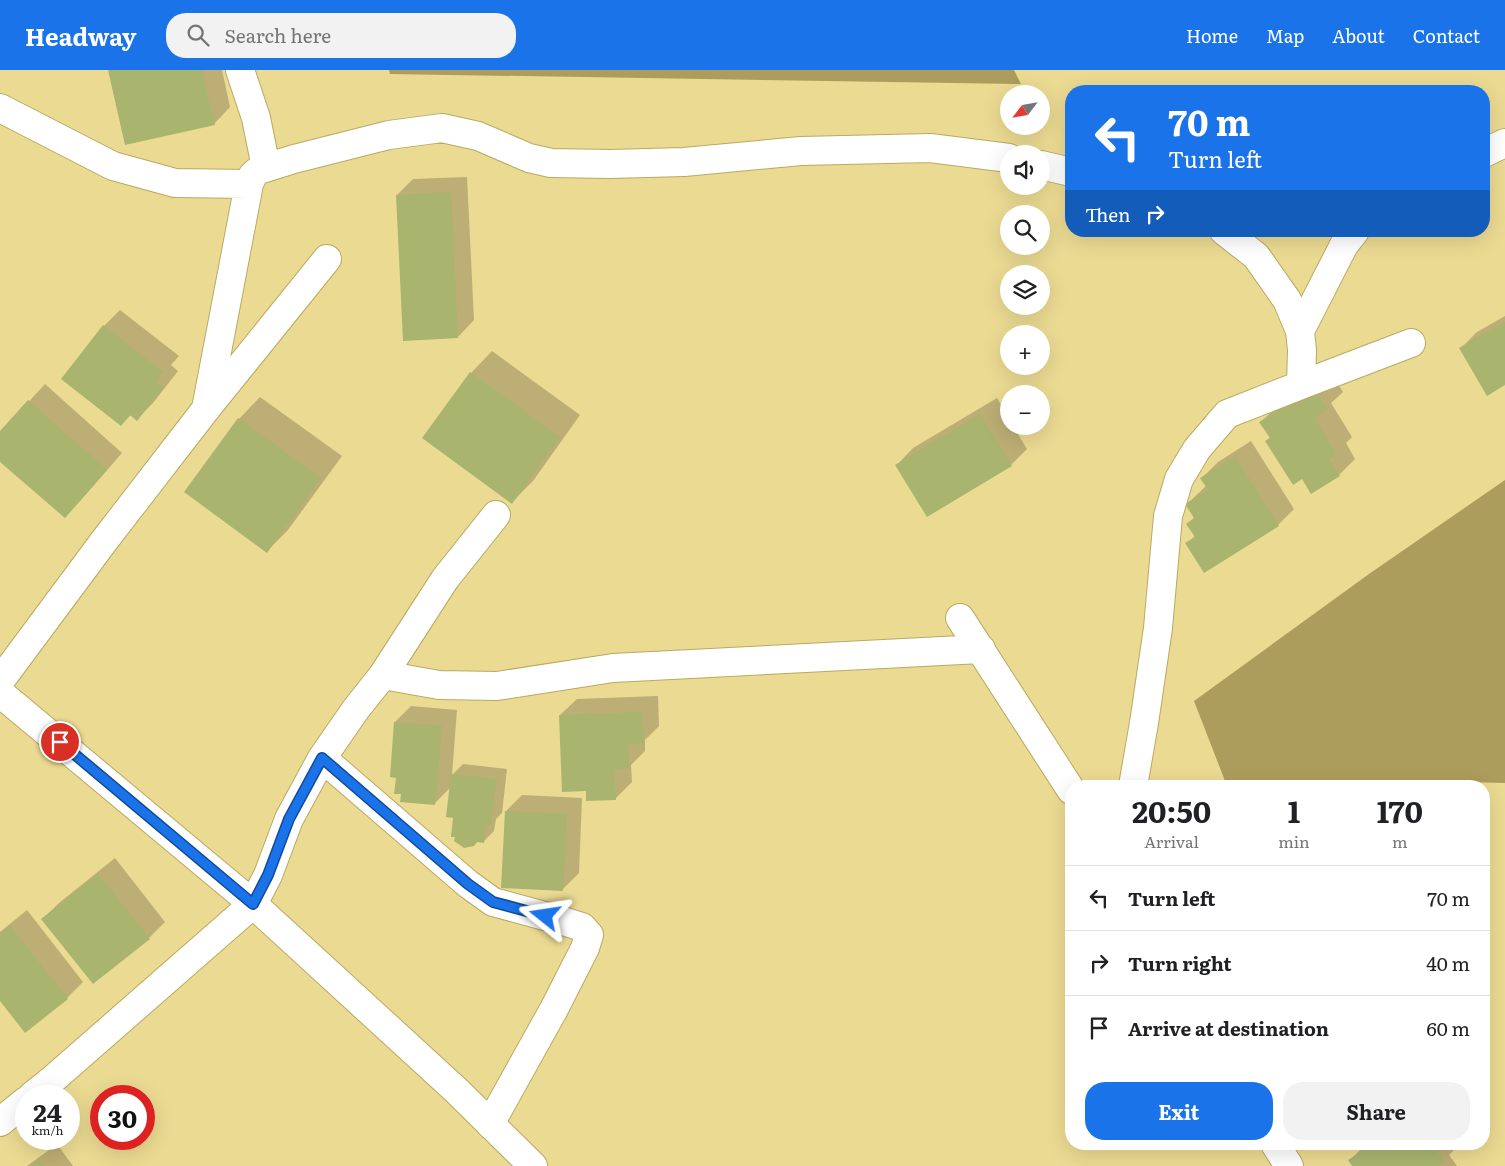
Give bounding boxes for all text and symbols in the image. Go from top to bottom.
search box [166,13,516,58]
text: Headway [25,18,136,53]
icon: search [184,21,212,49]
text: Search here [224,21,331,49]
text: Home [1186,22,1238,49]
text: Map [1266,22,1304,49]
text: About [1332,22,1385,49]
text: Contact [1413,22,1480,49]
north arrow [1000,85,1050,135]
map controls [1000,85,1050,435]
text: 70 m [1168,95,1250,147]
icon: left [1085,105,1150,170]
text: Turn left [1168,142,1262,175]
button: sound [1000,145,1050,195]
text: Then [1085,200,1131,228]
icon: right [1141,200,1169,228]
button: search [1000,205,1050,255]
button: layers [1000,265,1050,315]
button: + [1000,325,1050,375]
button: − [1000,385,1050,435]
pin [39,721,81,763]
icon: arrive [46,728,74,756]
text: 20:50 [1132,788,1211,832]
text: 1 [1288,788,1300,832]
text: 170 [1377,788,1423,832]
text: Arrival [1144,829,1199,853]
text: min [1278,829,1310,853]
text: m [1392,829,1408,853]
icon: left [1085,884,1113,912]
text: Turn left [1128,884,1215,912]
text: 70 m [1427,884,1470,912]
position arrow [518,889,570,941]
icon: right [1085,949,1113,977]
text: Turn right [1128,949,1232,977]
text: 40 m [1426,949,1470,977]
icon: arrive [1085,1014,1113,1042]
text: Arrive at destination [1128,1014,1329,1042]
text: 60 m [1427,1014,1470,1042]
button: Exit [1085,1082,1273,1140]
button: Share [1283,1082,1470,1140]
speed limit sign: 30 [90,1085,155,1150]
text: 24 [33,1093,62,1130]
text: km/h [32,1121,63,1139]

